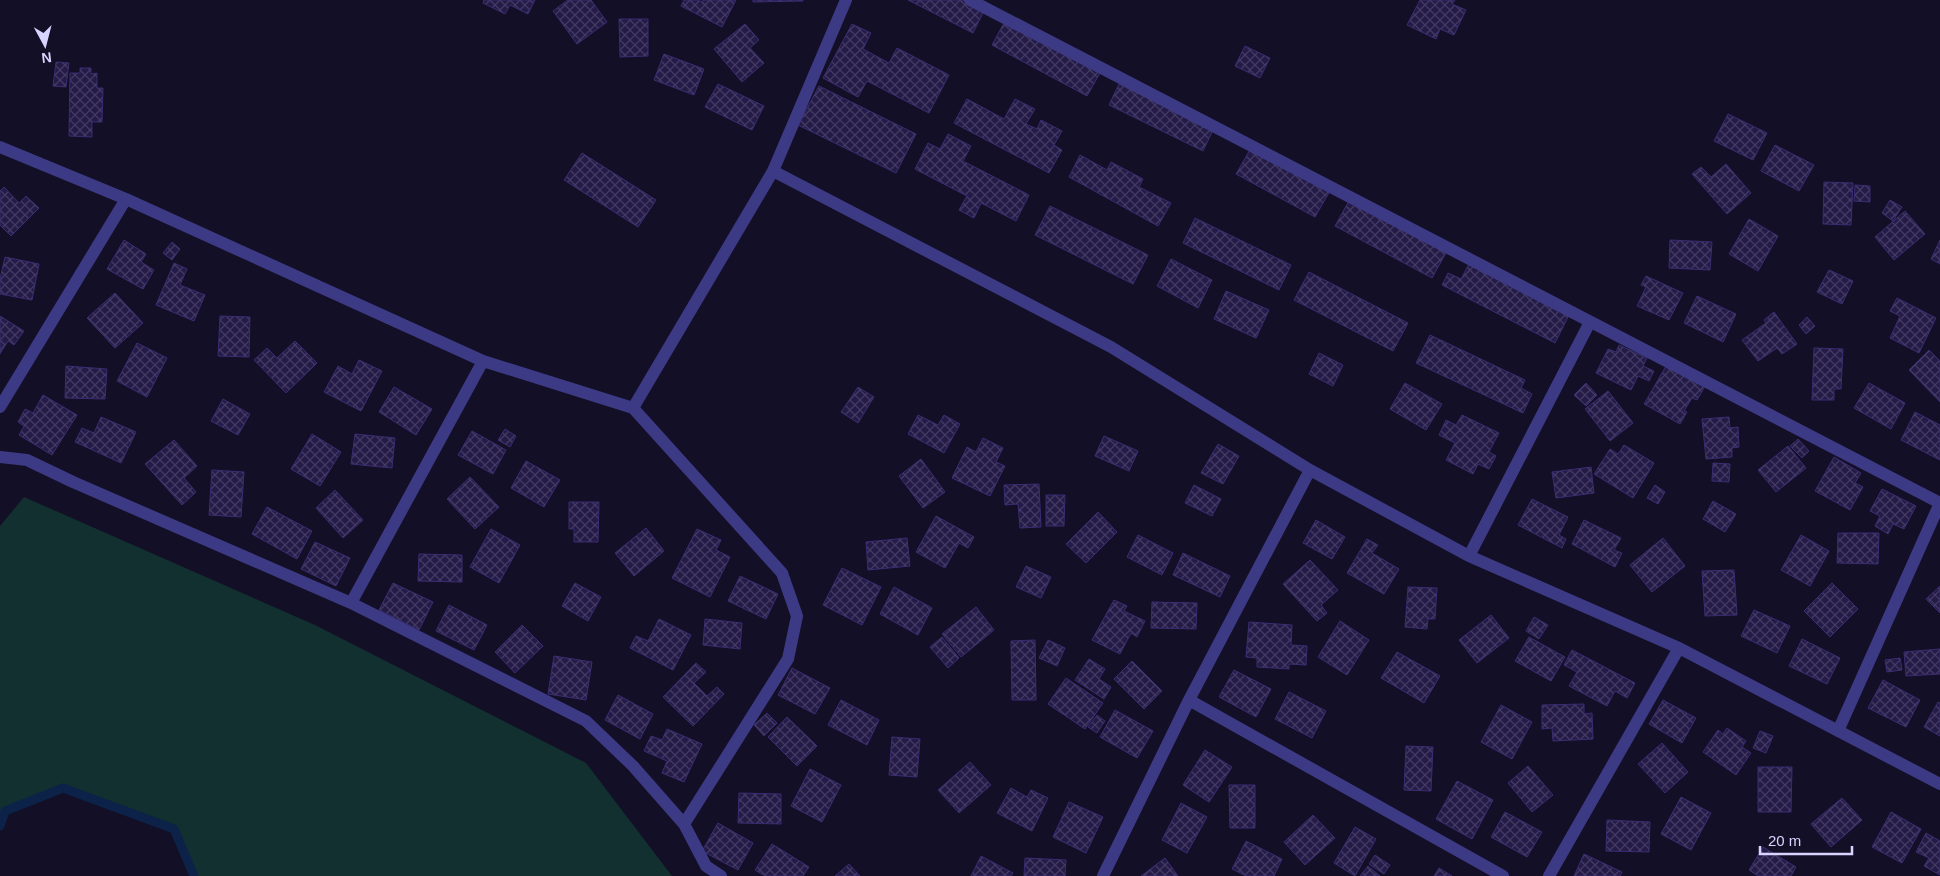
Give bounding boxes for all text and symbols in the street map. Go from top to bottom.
north arrow [20,20,70,70]
text: N [41,49,53,66]
scale bar [1760,824,1852,856]
text: 20 m [1768,832,1801,849]

